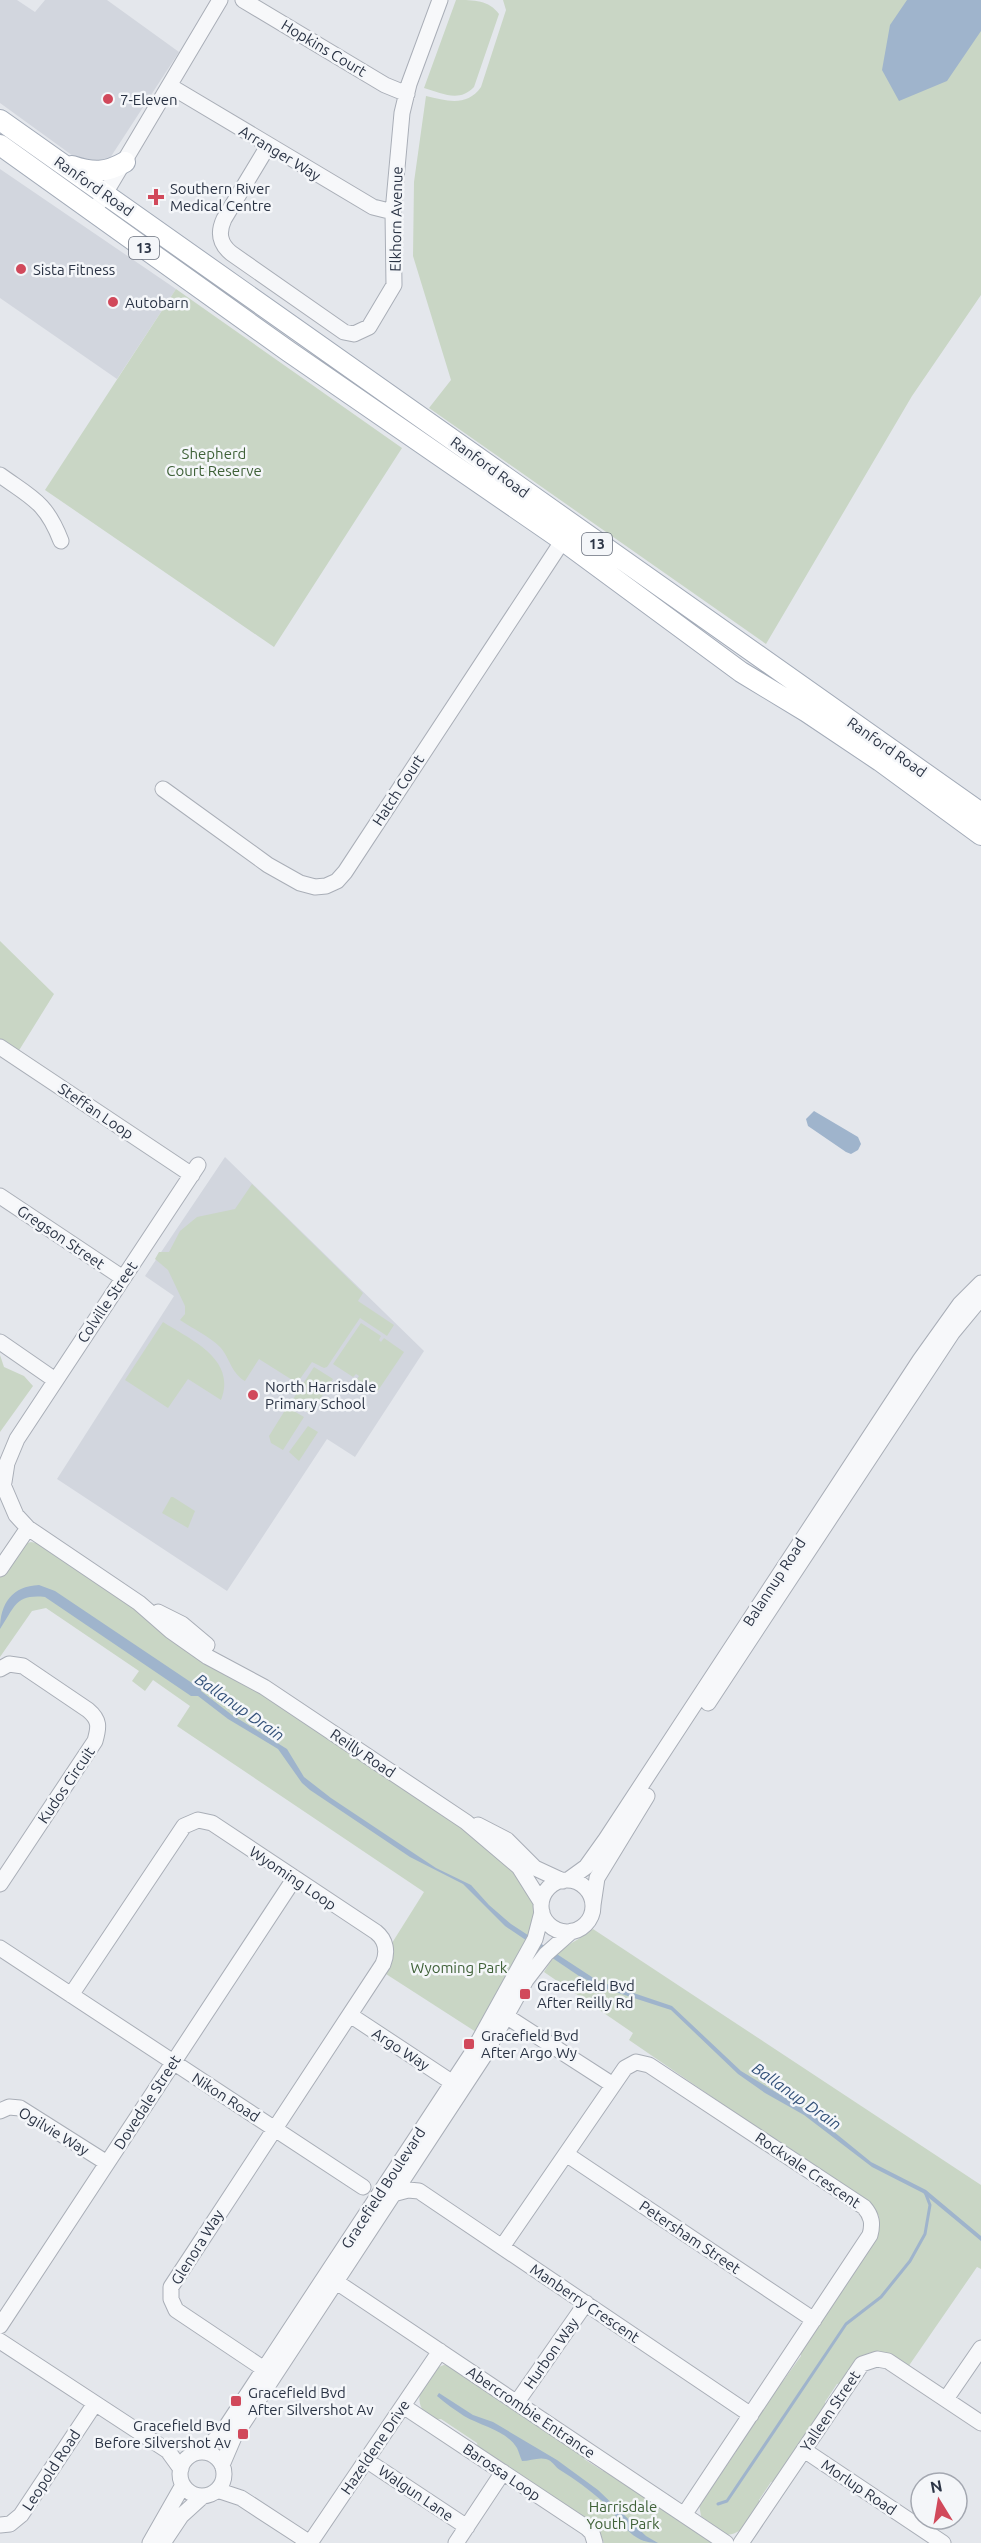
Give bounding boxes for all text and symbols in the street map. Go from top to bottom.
street label: Hopkins Court [279,16,370,80]
place label: 7-Eleven [120,91,178,108]
marker: 7-Eleven [101,92,115,106]
street label: Arranger Way [236,122,324,184]
street label: Ranford Road [51,153,137,219]
street label: Elkhorn Avenue [387,166,405,272]
place label: Southern River Medical Centre [170,180,272,214]
marker: Southern River Medical Centre [147,188,165,206]
road number: 13 [129,237,159,259]
place label: Sista Fitness [33,261,115,278]
marker: Sista Fitness [14,262,28,276]
place label: Autobarn [125,294,189,311]
marker: Autobarn [106,295,120,309]
street label: Ranford Road [448,433,532,501]
park label: Shepherd Court Reserve [166,445,262,479]
road number: 13 [582,533,612,555]
street label: Ranford Road [844,714,930,780]
street label: Hatch Court [369,751,427,829]
street label: Steffan Loop [55,1080,137,1142]
street label: Gregson Street [14,1202,108,1273]
street label: Colville Street [74,1258,140,1346]
place label: North Harrisdale Primary School [265,1378,376,1412]
marker: North Harrisdale Primary School [246,1388,260,1402]
street label: Balannup Road [739,1535,809,1629]
water label: Ballanup Drain [192,1670,288,1744]
street label: Reilly Road [327,1725,399,1781]
street label: Kudos Circuit [34,1743,98,1827]
street label: Wyoming Loop [246,1843,340,1913]
park label: Wyoming Park [411,1959,508,1976]
place label: Gracefield Bvd After Reilly Rd [537,1977,635,2011]
marker: Gracefield Bvd After Reilly Rd [518,1987,532,2001]
street label: Argo Way [369,2024,433,2074]
place label: Gracefield Bvd After Argo Wy [481,2027,579,2061]
marker: Gracefield Bvd After Argo Wy [462,2037,476,2051]
street label: Dovedale Street [110,2052,184,2152]
water label: Ballanup Drain [749,2059,845,2133]
street label: Nikon Road [189,2069,263,2125]
street label: Ogilvie Way [16,2103,92,2159]
street label: Gracefield Boulevard [338,2124,428,2252]
street label: Rockvale Crescent [752,2129,864,2211]
street label: Petersham Street [636,2197,744,2277]
street label: Glenora Way [167,2207,227,2287]
street label: Manberry Crescent [527,2260,643,2346]
street label: Hurbon Way [520,2314,582,2392]
street label: Abercrombie Entrance [464,2363,598,2461]
street label: Yalleen Street [797,2367,863,2455]
place label: Gracefield Bvd After Silvershot Av [248,2384,374,2418]
marker: Gracefield Bvd After Silvershot Av [229,2394,243,2408]
street label: Hazeldene Drive [337,2397,413,2497]
place label: Gracefield Bvd Before Silvershot Av [95,2417,232,2451]
street label: Leopold Road [19,2426,83,2514]
marker: Gracefield Bvd Before Silvershot Av [236,2427,250,2441]
street label: Barossa Loop [460,2440,544,2504]
street label: Morlup Road [818,2456,900,2518]
street label: Walgun Lane [375,2462,457,2524]
north arrow [909,2471,969,2531]
text: N [929,2476,944,2496]
park label: Harrisdale Youth Park [586,2498,660,2532]

